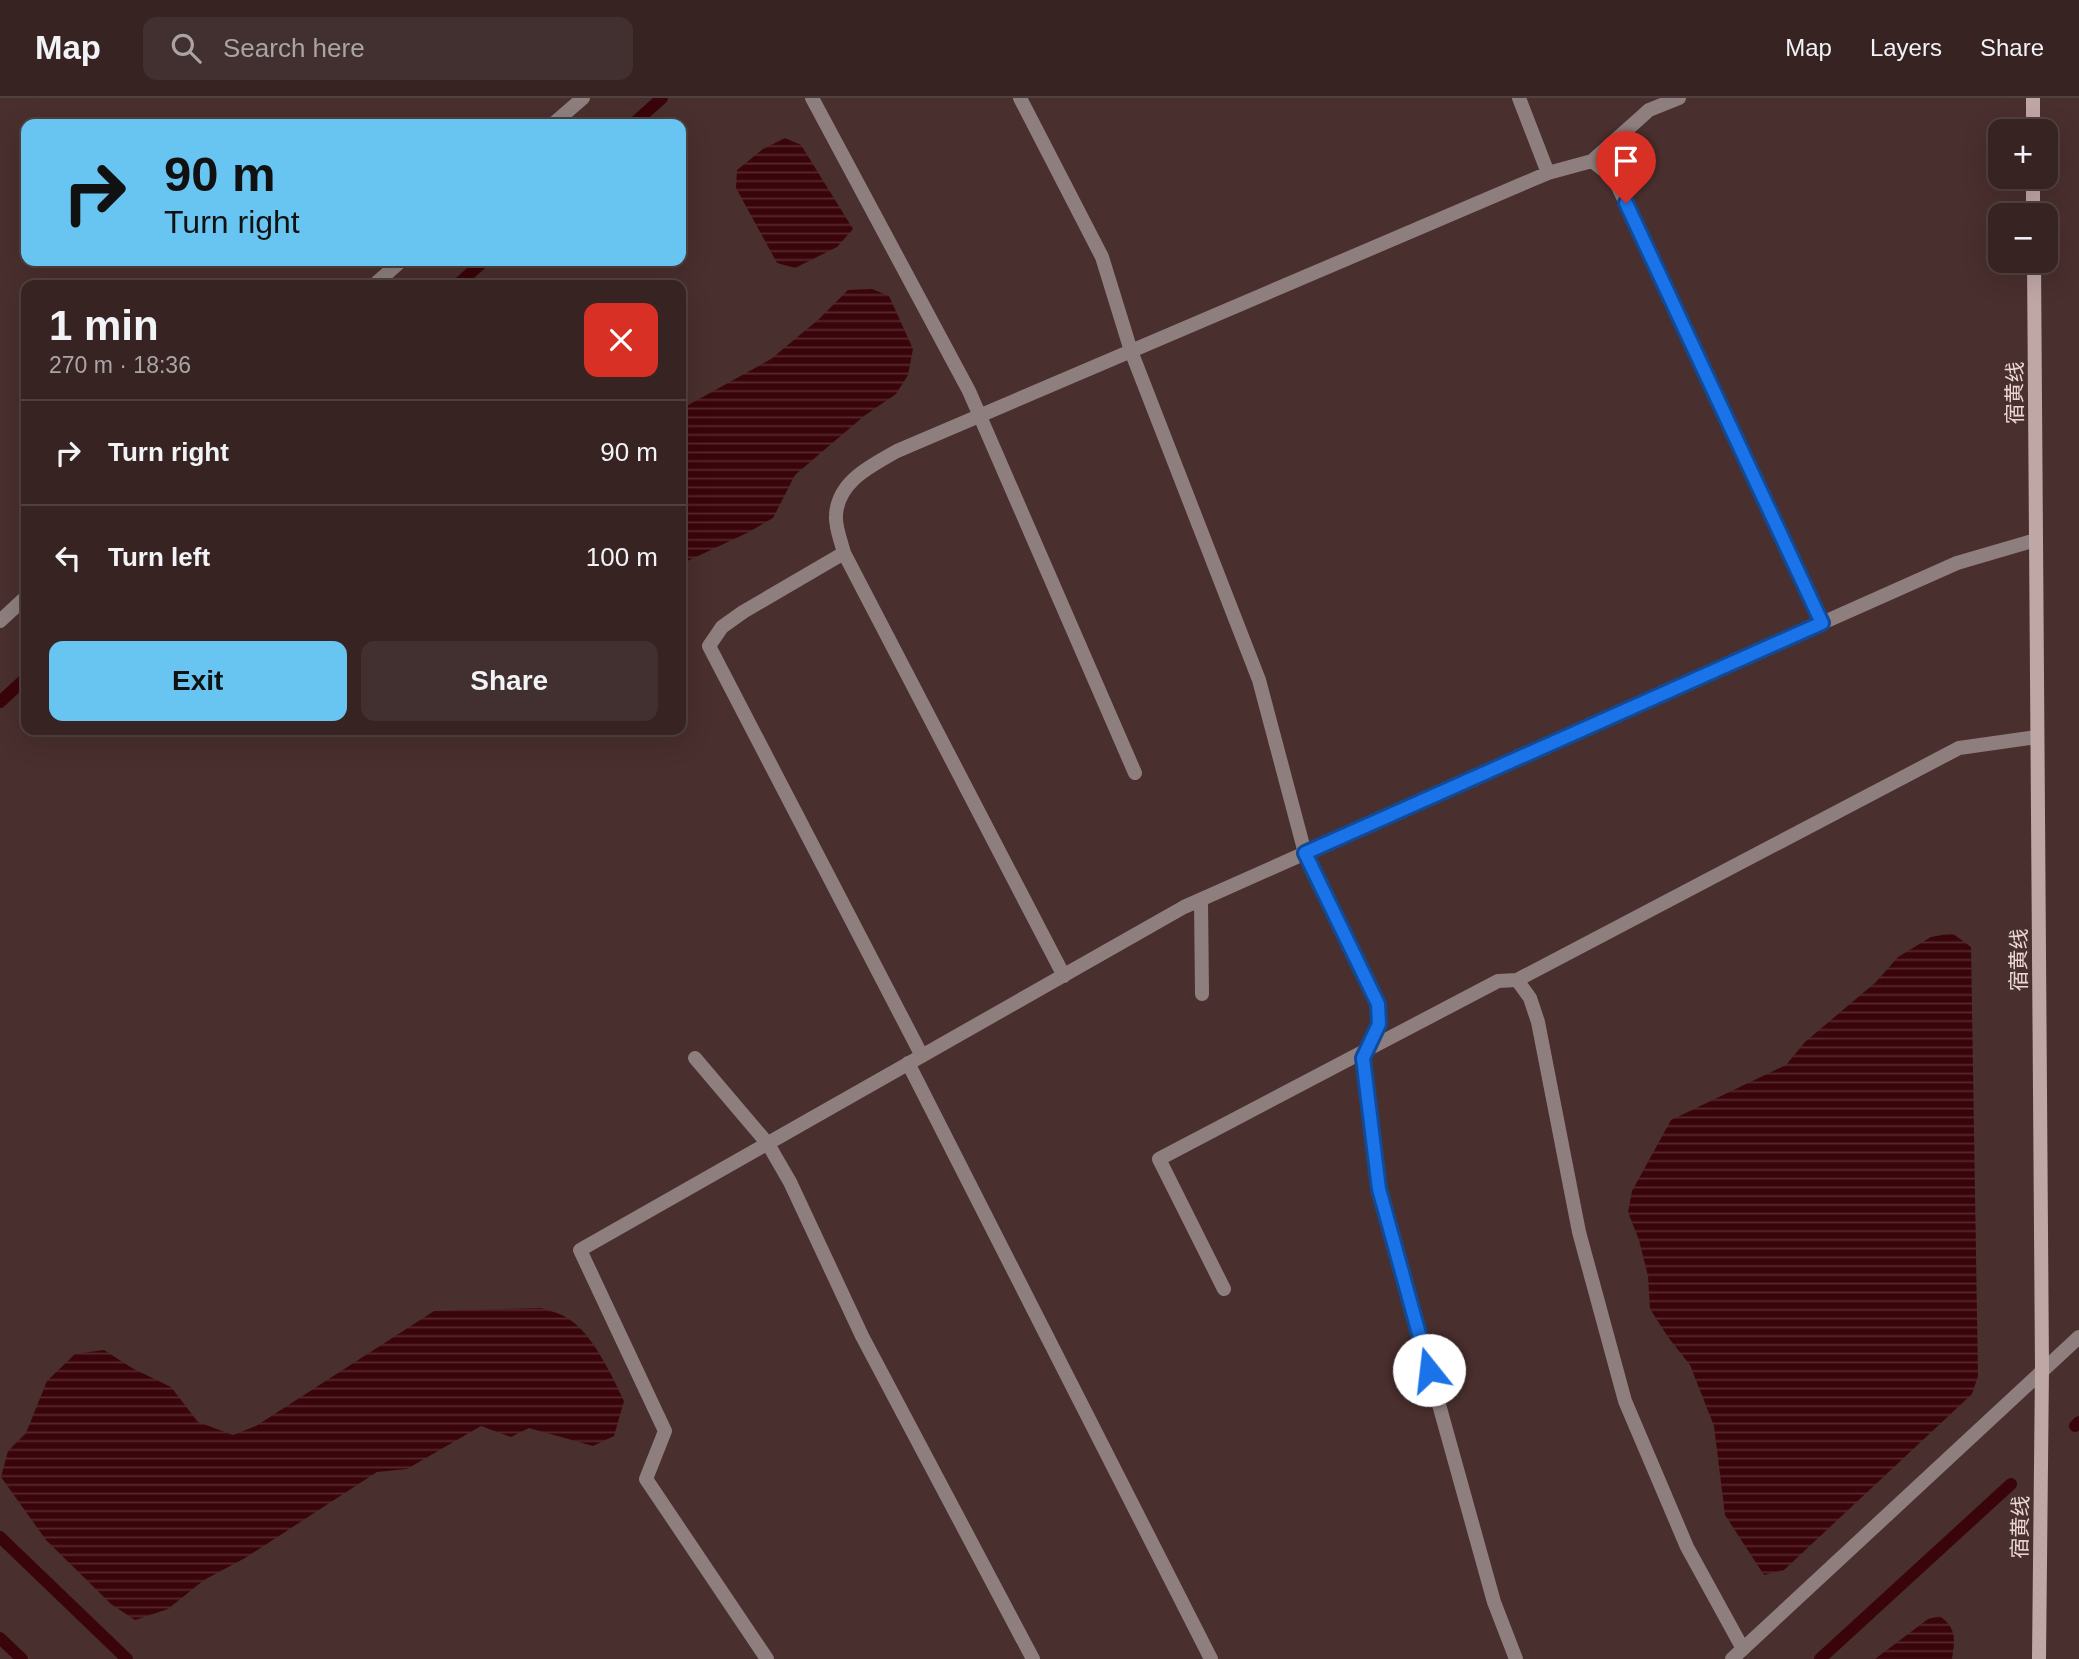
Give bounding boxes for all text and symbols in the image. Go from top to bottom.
search box [143,17,633,80]
text: Map [35,29,101,66]
icon: search [167,29,205,67]
text: Search here [223,33,365,63]
text: Map [1785,34,1832,61]
text: Layers [1870,34,1942,61]
text: Share [1980,34,2044,61]
map controls [1988,119,2058,273]
button: + [1988,119,2058,189]
pin [1596,131,1656,203]
icon: arrive [1607,142,1645,180]
icon: right [49,147,140,238]
text: 90 m [164,147,276,201]
button: − [1988,203,2058,273]
text: Turn right [164,204,300,240]
text: 1 min [49,302,159,349]
button: close [584,303,658,377]
text: 270 m · 18:36 [49,352,191,378]
street label: 宿黄线 [2003,362,2026,425]
icon: right [49,434,87,472]
text: Turn right [108,437,229,467]
text: 90 m [600,437,658,467]
icon: left [49,539,87,577]
text: Turn left [108,542,210,572]
text: 100 m [586,542,658,572]
button: Exit [49,641,347,721]
button: Share [361,641,658,721]
street label: 宿黄线 [2007,929,2030,992]
position arrow [1392,1333,1466,1407]
street label: 宿黄线 [2008,1495,2032,1559]

